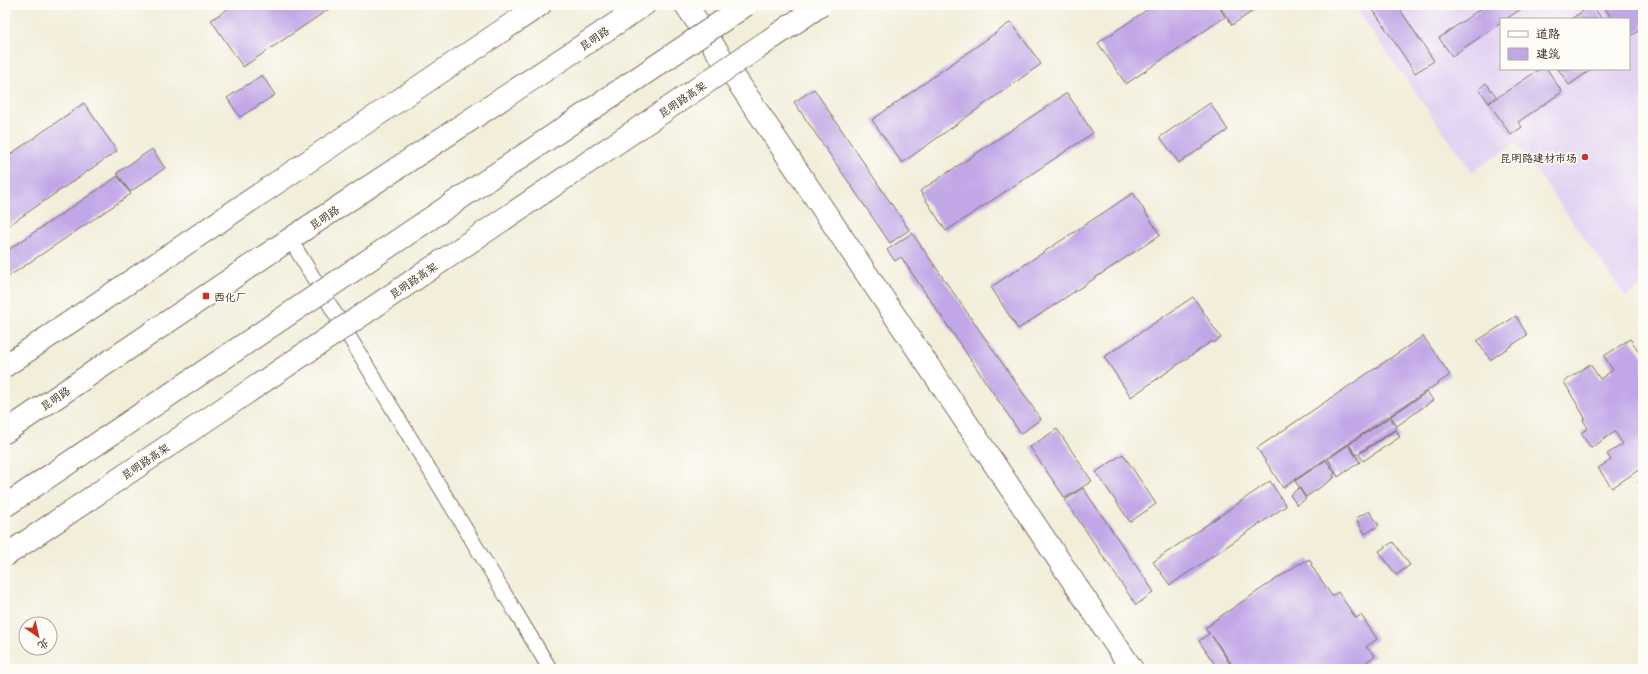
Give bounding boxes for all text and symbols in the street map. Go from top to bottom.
legend [1500,18,1630,70]
street label: 昆明路 [576,23,612,53]
text: 道路 [1536,25,1560,41]
text: 建筑 [1536,45,1560,61]
street label: 昆明路高架 [655,77,709,121]
place label: 昆明路建材市场 [1500,150,1577,165]
marker: 昆明路建材市场 [1580,152,1590,162]
street label: 昆明路 [306,202,342,232]
street label: 昆明路高架 [386,258,440,302]
place label: 西化厂 [214,289,247,304]
marker: 西化厂 [201,291,211,301]
street label: 昆明路 [37,383,73,413]
street label: 昆明路高架 [118,439,172,483]
north arrow [18,616,58,656]
text: 北 [35,635,53,654]

